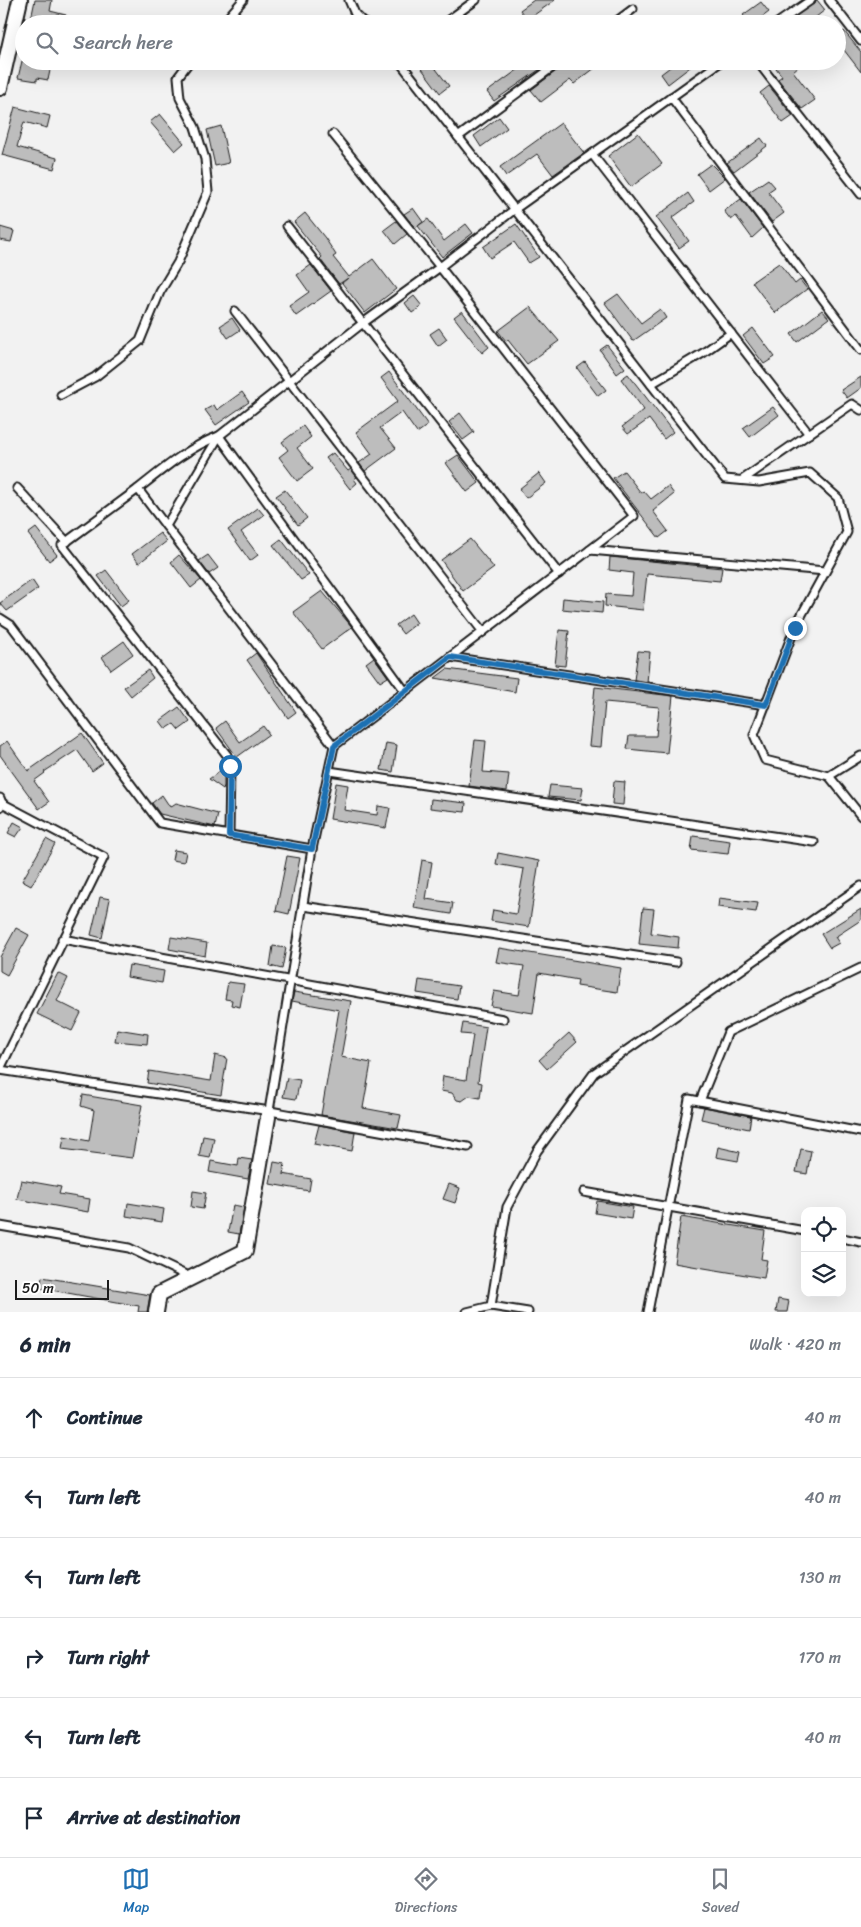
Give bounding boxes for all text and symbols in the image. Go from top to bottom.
search box [15,15,846,70]
text: Search here [73,26,173,59]
icon: search [33,29,61,57]
route end [784,617,807,640]
route start [219,755,242,778]
map controls [801,1207,846,1297]
button: locate [801,1207,846,1252]
button: layers [801,1252,846,1297]
text: 50 m [22,1276,54,1301]
scale bar [15,1277,109,1300]
text: 6 min [20,1326,71,1364]
text: Walk · 420 m [749,1330,841,1359]
text: Continue [67,1401,143,1434]
text: 40 m [804,1403,841,1432]
icon: ahead [20,1404,48,1432]
text: Turn left [67,1481,140,1514]
text: 40 m [804,1483,841,1512]
icon: left [20,1484,48,1512]
text: Turn left [67,1561,140,1594]
text: 130 m [799,1563,841,1592]
icon: left [20,1564,48,1592]
text: Turn right [67,1641,149,1674]
text: 170 m [798,1643,841,1672]
icon: right [20,1644,48,1672]
text: Turn left [67,1721,140,1754]
text: 40 m [804,1723,841,1752]
icon: left [20,1724,48,1752]
text: Arrive at destination [67,1801,240,1834]
icon: arrive [20,1804,48,1832]
tab: Map [122,1865,150,1920]
tab: Directions [395,1865,457,1920]
tab: Saved [702,1865,739,1920]

